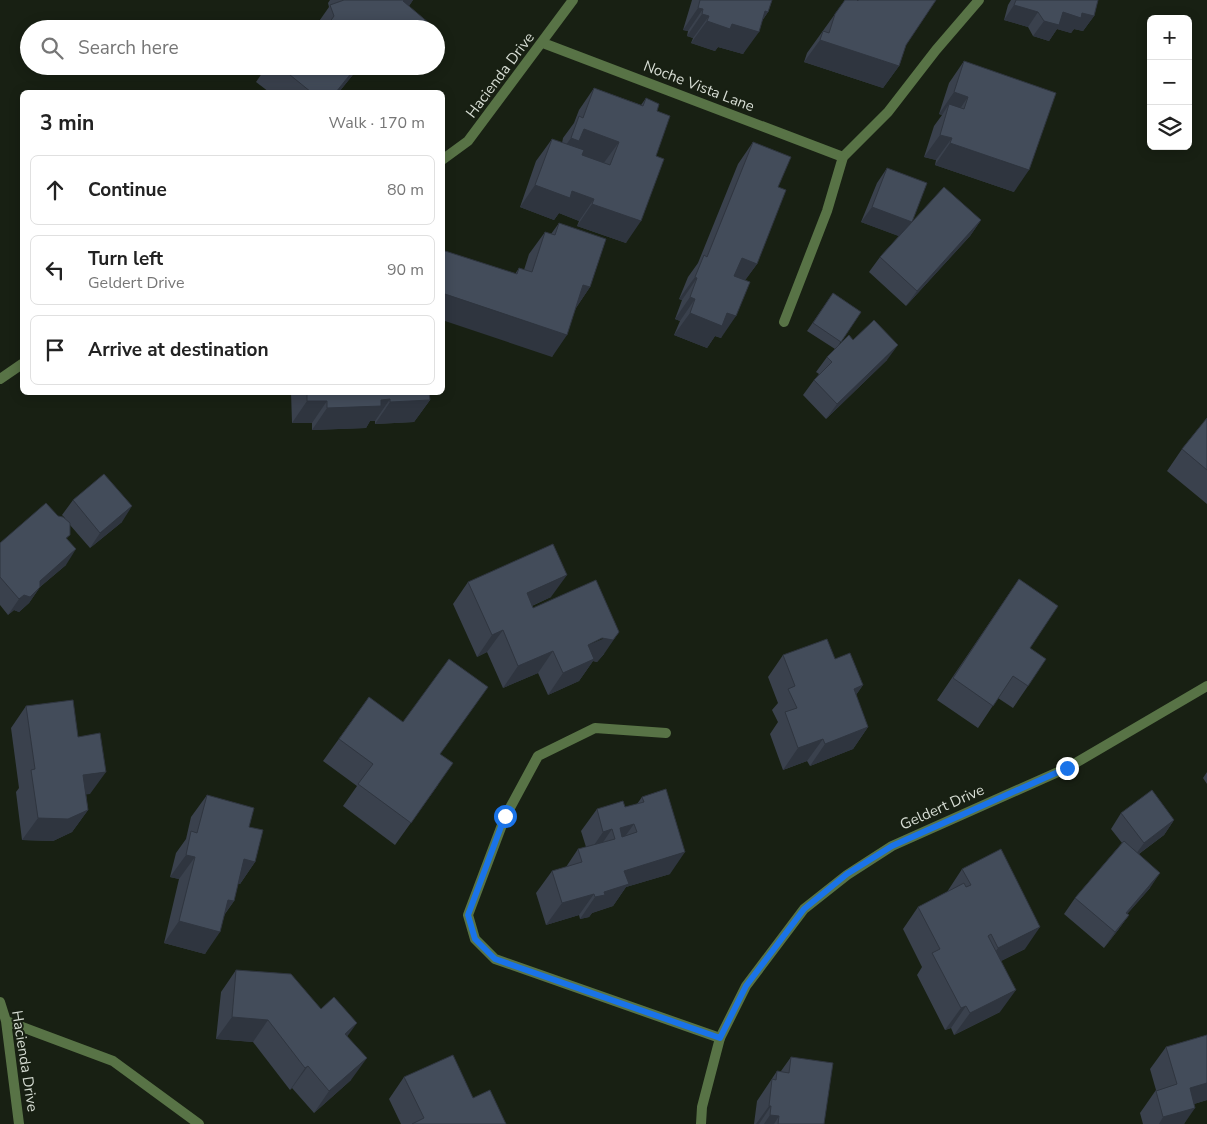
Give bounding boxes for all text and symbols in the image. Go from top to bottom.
map controls [1147,15,1192,150]
button: + [1147,15,1192,60]
search box [20,20,445,75]
street label: Hacienda Drive [461,28,539,122]
icon: search [38,34,66,62]
text: Search here [78,35,179,61]
street label: Noche Vista Lane [641,56,757,116]
button: − [1147,60,1192,105]
button: layers [1147,105,1192,150]
text: 3 min [40,109,94,137]
text: Walk · 170 m [329,112,425,134]
icon: ahead [41,176,69,204]
text: Continue [88,177,167,203]
text: 80 m [387,179,424,201]
text: Turn left [88,246,163,272]
icon: left [41,256,69,284]
text: 90 m [387,259,424,281]
text: Geldert Drive [88,272,184,294]
icon: arrive [41,336,69,364]
text: Arrive at destination [88,337,269,363]
route end [1056,757,1079,780]
street label: Geldert Drive [897,779,987,835]
route start [494,805,517,828]
street label: Hacienda Drive [7,1009,43,1113]

